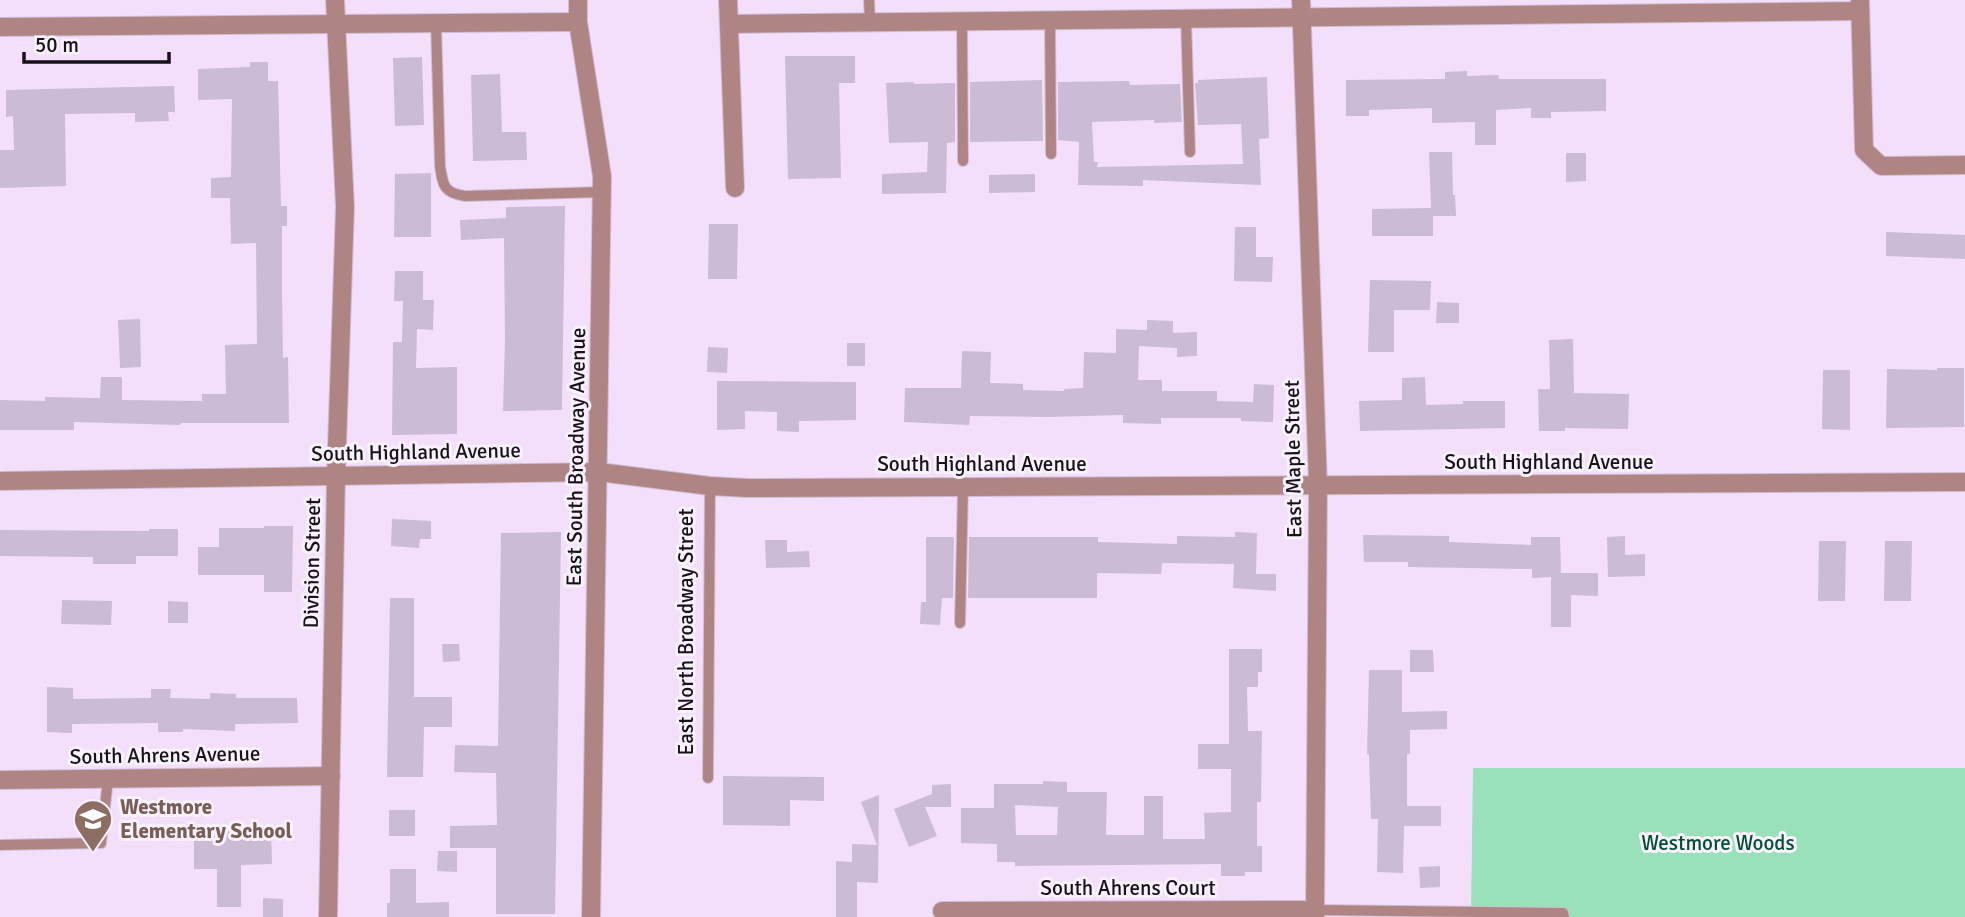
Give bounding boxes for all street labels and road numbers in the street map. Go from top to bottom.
street label: East South Broadway Avenue [561,327,591,587]
street label: East Maple Street [1279,380,1307,538]
street label: South Highland Avenue [311,437,521,467]
street label: South Highland Avenue [1444,449,1654,475]
street label: South Highland Avenue [877,451,1087,477]
street label: Division Street [298,497,326,629]
street label: East North Broadway Street [673,508,699,756]
street label: South Ahrens Avenue [70,740,260,770]
street label: South Ahrens Court [1040,875,1216,901]

